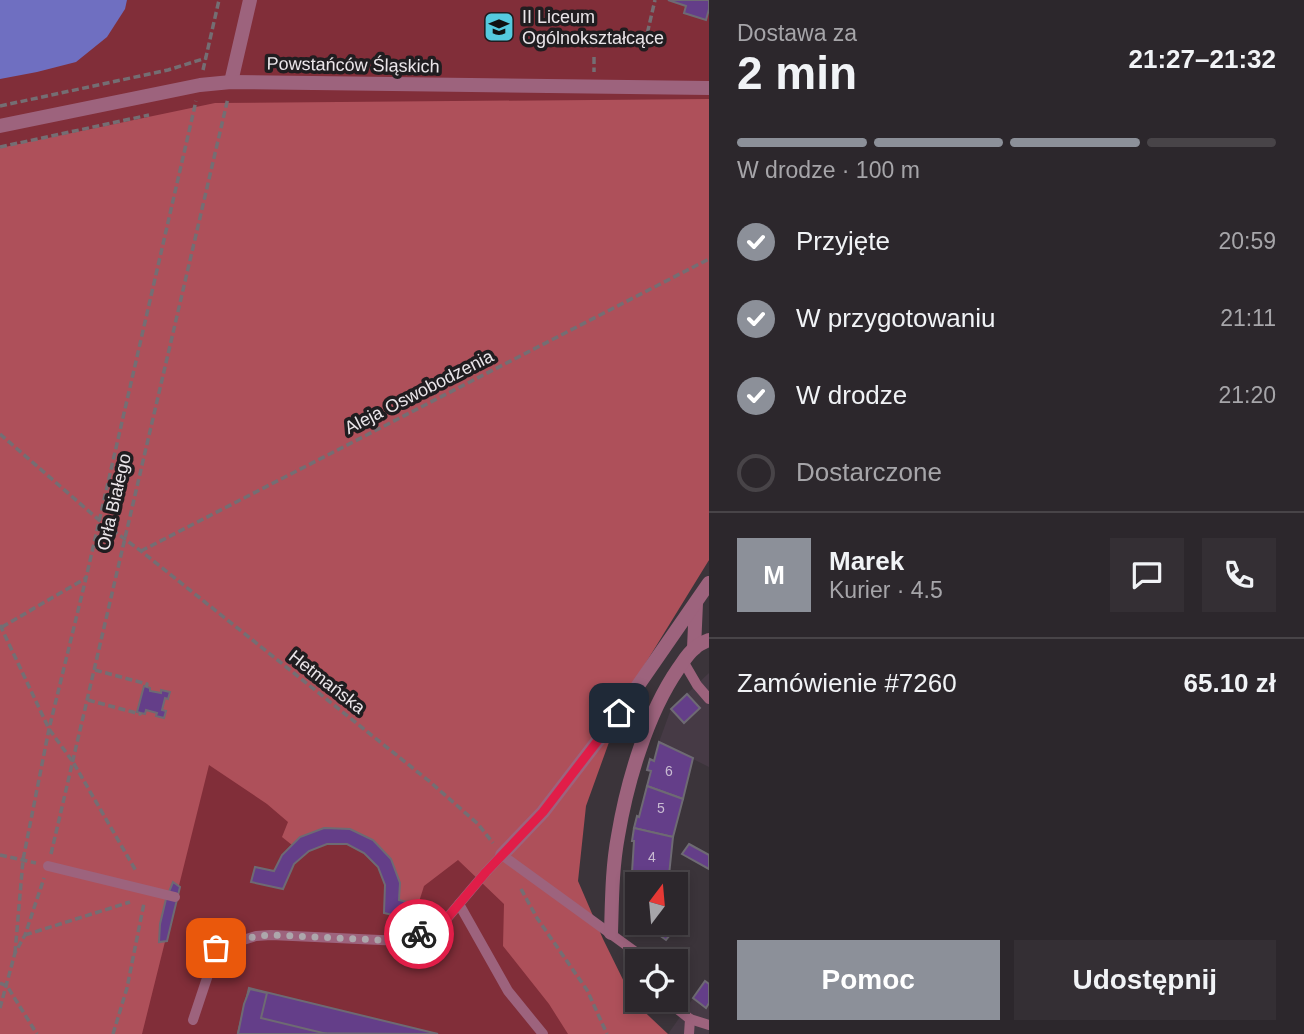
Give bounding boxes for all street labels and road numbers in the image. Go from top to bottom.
street label: Powstańców Śląskich [266,52,440,77]
street label: Aleja Oswobodzenia [341,345,498,438]
street label: Orła Białego [93,451,135,553]
street label: Hetmańska [285,646,370,719]

